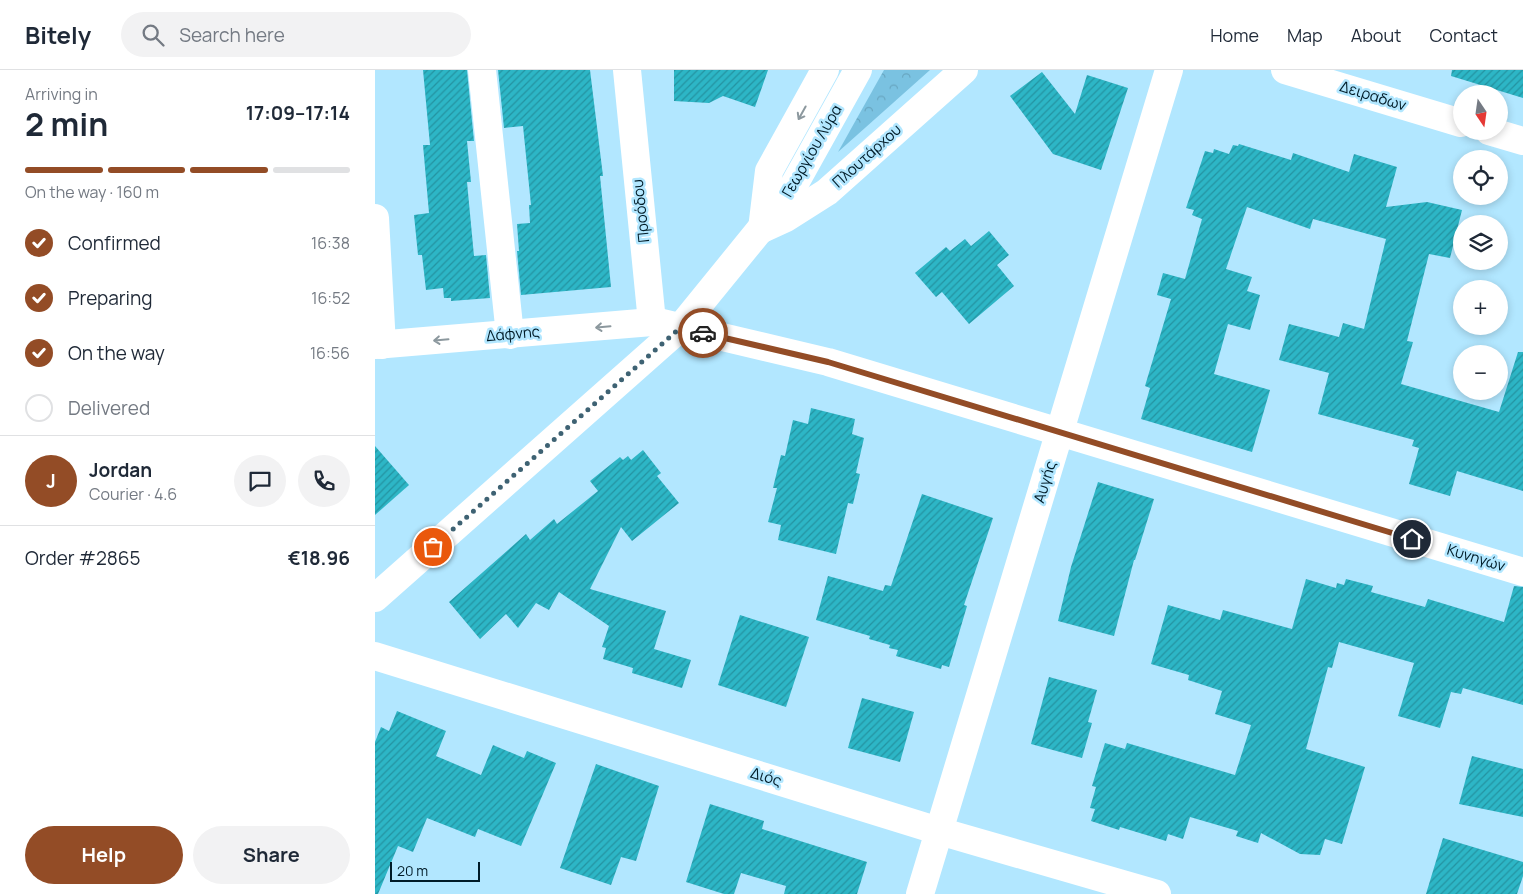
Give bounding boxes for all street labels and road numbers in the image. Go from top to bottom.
street label: Δειραδων [1337,75,1409,116]
street label: Γεωργίου Λύρα [777,101,847,201]
street label: Πλουτάρχου [828,119,906,192]
street label: Προόδου [627,178,654,244]
street label: Δάφνης [485,321,541,346]
street label: Αυγής [1028,458,1061,505]
street label: Κυνηγών [1444,539,1508,576]
street label: Διός [748,762,784,791]

